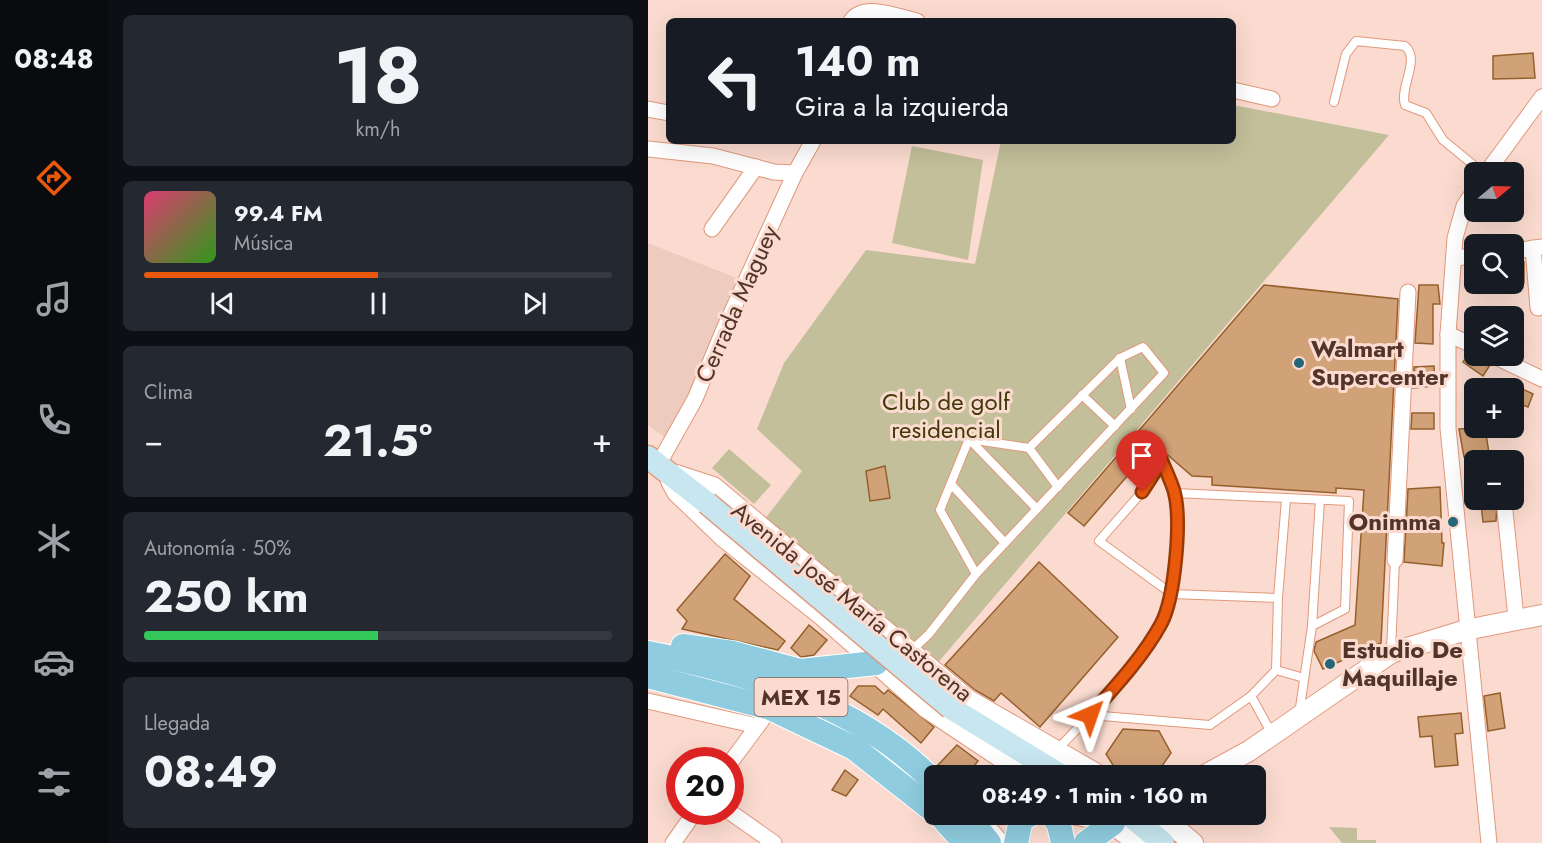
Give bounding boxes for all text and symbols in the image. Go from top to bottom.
text: 18 [334,20,422,132]
text: 140 m [795,31,921,92]
text: 08:48 [14,39,94,78]
icon: left [696,42,774,120]
text: Gira a la izquierda [795,87,1009,126]
text: km/h [355,115,401,144]
icon: directions [33,157,75,199]
north arrow [1464,162,1524,222]
map controls [1464,162,1524,510]
text: 99.4 FM [234,197,323,229]
street label: Cerrada Maguey [686,219,787,388]
text: Música [234,229,293,258]
button: search [1464,234,1524,294]
icon: music [33,278,75,320]
icon: previous [206,287,239,320]
icon: pause [362,287,395,320]
icon: next [518,287,551,320]
button: layers [1464,306,1524,366]
place label: Walmart Supercenter [1311,331,1449,394]
marker: Walmart Supercenter [1292,356,1306,370]
text: Clima [144,378,193,407]
button: + [1464,378,1524,438]
park label: Club de golf residencial [882,384,1011,447]
icon: phone [33,399,75,441]
text: 21.5° [323,408,432,473]
text: − [144,417,163,464]
text: + [592,417,612,464]
pin [1116,430,1167,492]
icon: arrive [1125,439,1158,472]
button: − [1464,450,1524,510]
street label: Avenida José María Castorena [724,493,981,710]
place label: Onimma [1349,504,1441,539]
marker: Onimma [1446,515,1460,529]
icon: climate [33,520,75,562]
text: Autonomía · 50% [144,534,291,563]
text: 250 km [144,564,309,629]
place label: Estudio De Maquillaje [1342,632,1463,695]
icon: car [33,641,75,683]
marker: Estudio De Maquillaje [1323,657,1337,671]
road number: MEX 15 [754,678,848,716]
position arrow [1058,683,1122,747]
text: Llegada [144,709,210,738]
text: 08:49 [144,739,278,804]
speed limit sign: 20 [666,747,744,825]
icon: filters [33,761,75,803]
text: 08:49 · 1 min · 160 m [982,779,1208,811]

